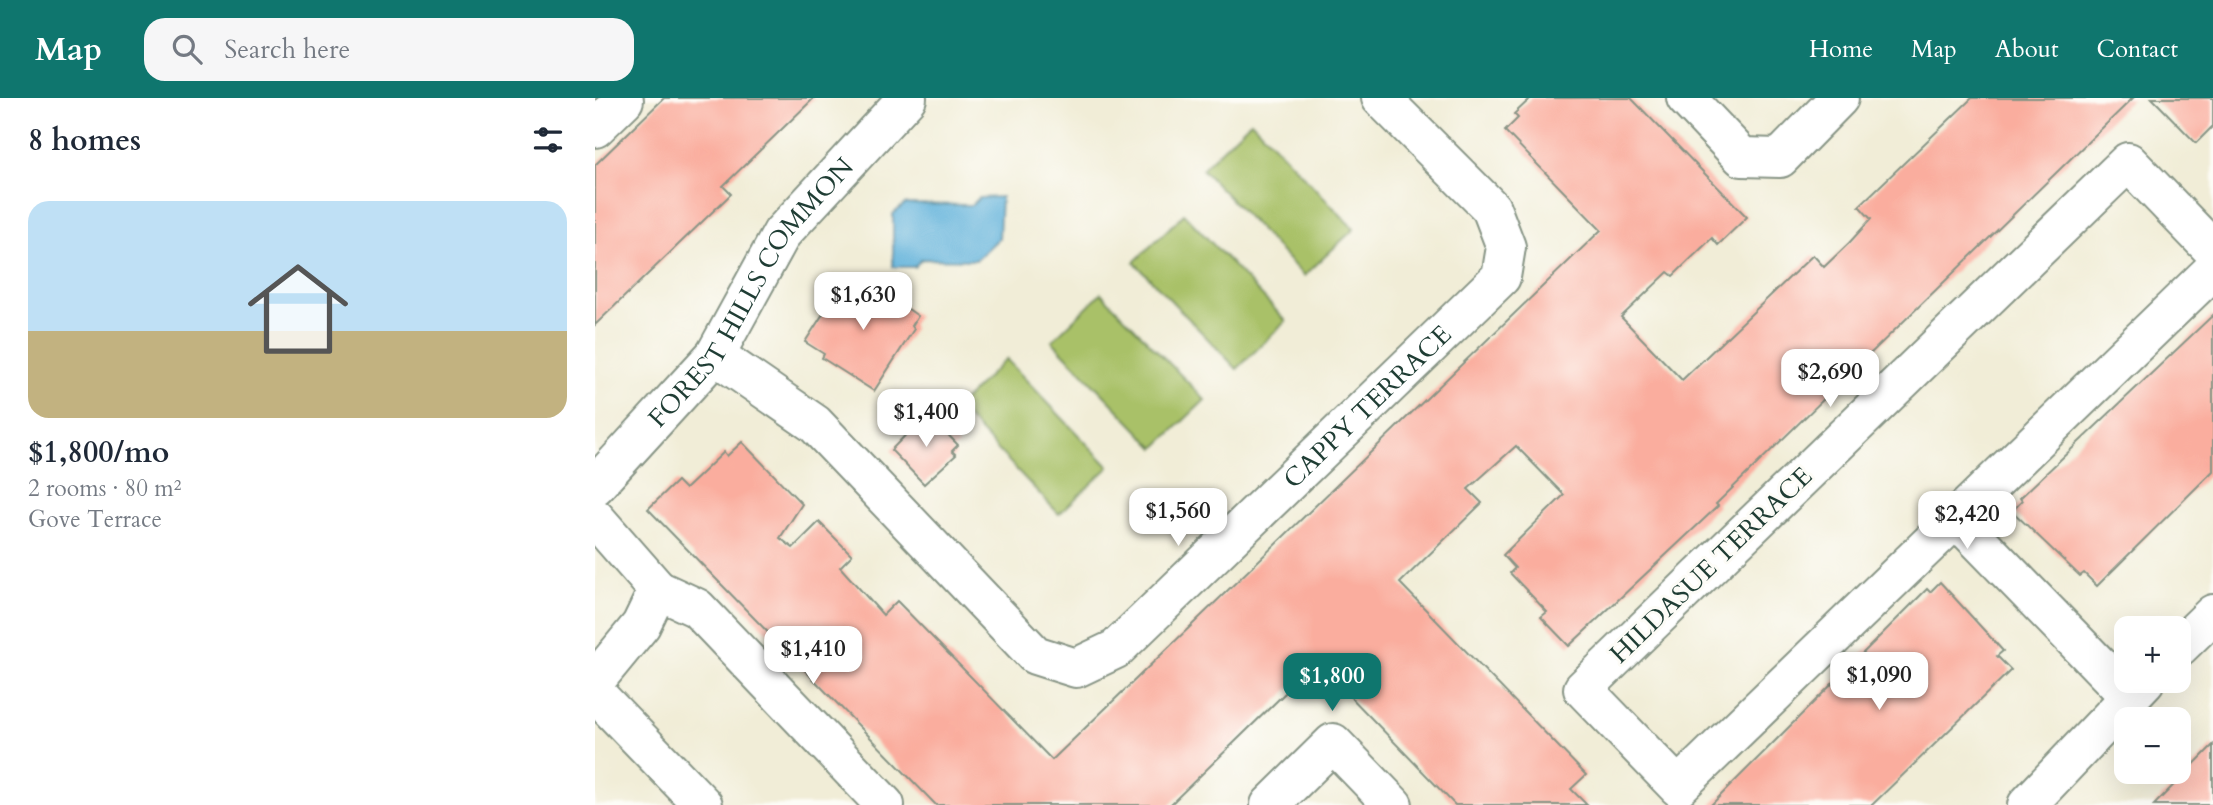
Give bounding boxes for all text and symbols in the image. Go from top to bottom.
search box [144,18,634,81]
text: Map [35,27,102,72]
icon: search [168,30,206,68]
text: Search here [224,32,350,67]
text: Home [1809,33,1873,66]
text: Map [1911,33,1957,66]
text: About [1995,33,2059,66]
text: Contact [2097,33,2178,66]
text: 8 homes [28,120,141,161]
icon: filters [529,121,567,159]
street label: FOREST HILLS COMMON [640,150,861,435]
icon: home [235,246,361,372]
pin: $1,630 [806,272,920,332]
text: $1,630 [830,279,896,310]
street label: CAPPY TERRACE [1275,317,1459,496]
pin: $2,690 [1773,350,1887,409]
text: $2,690 [1797,356,1863,387]
pin: $1,400 [869,390,983,449]
text: $1,400 [893,396,959,427]
text: $1,800/mo [28,432,169,473]
street label: HILDASUE TERRACE [1602,459,1820,671]
text: 2 rooms · 80 m² [28,473,181,504]
pin: $1,560 [1121,489,1235,548]
pin: $2,420 [1910,491,2024,551]
text: $1,560 [1145,495,1211,526]
text: $2,420 [1934,498,2000,529]
text: Gove Terrace [28,504,162,535]
map controls [2114,616,2191,784]
button: + [2114,616,2191,693]
pin: $1,410 [756,626,870,686]
text: $1,410 [780,633,846,664]
pin: $1,090 [1822,652,1936,712]
pin: $1,800 [1275,654,1389,713]
text: $1,090 [1846,659,1912,690]
text: $1,800 [1299,660,1365,691]
button: − [2114,707,2191,784]

